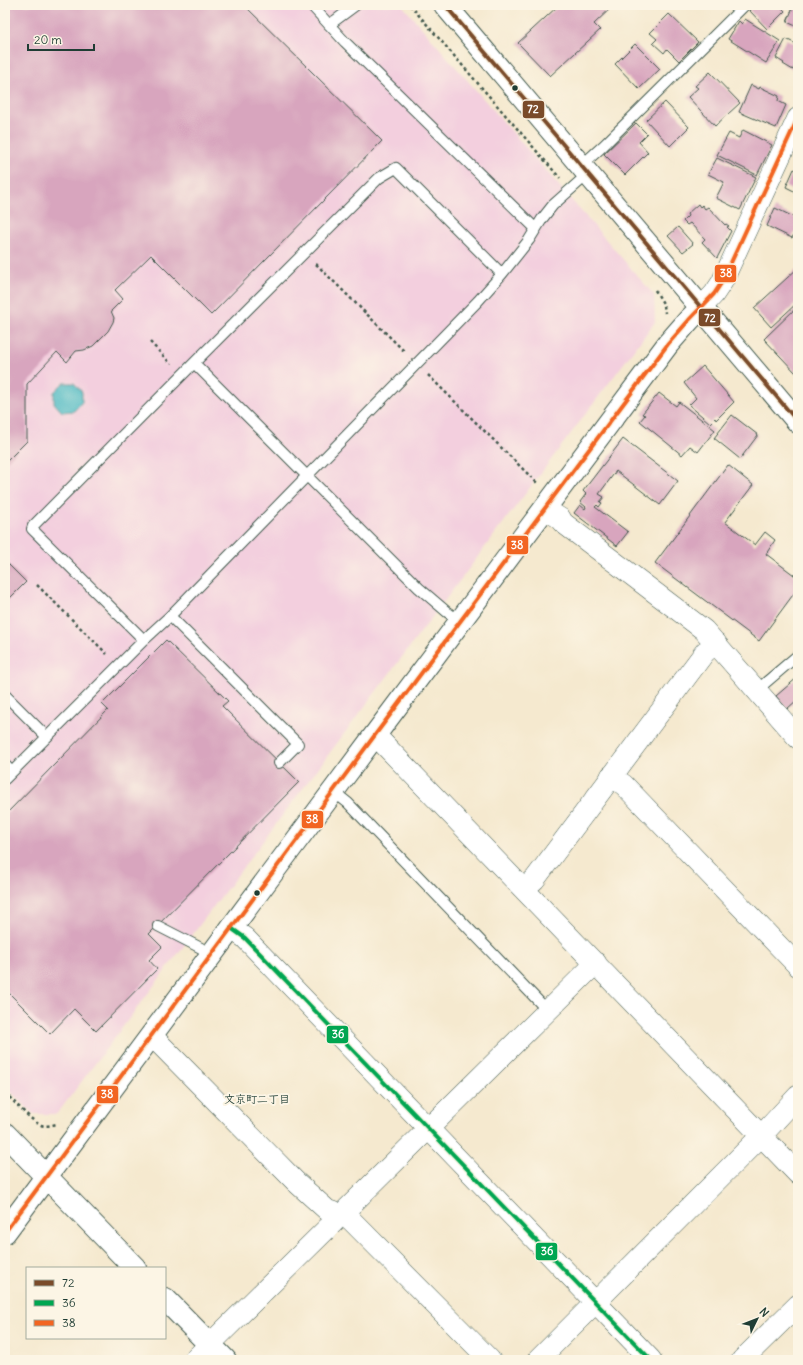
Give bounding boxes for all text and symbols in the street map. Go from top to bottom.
scale bar [28,26,94,52]
text: 20 m [34,32,62,47]
unlabelled marker [510,83,520,93]
line badge: 72 [522,100,545,119]
text: 72 [527,102,539,116]
line badge: 38 [714,264,737,283]
text: 38 [720,266,732,280]
line badge: 72 [698,308,721,327]
text: 72 [704,311,716,325]
line badge: 38 [506,535,529,555]
text: 38 [511,538,523,552]
line badge: 38 [301,810,324,829]
text: 38 [306,812,318,826]
unlabelled marker [252,888,262,898]
line badge: 36 [326,1025,349,1044]
text: 36 [332,1027,344,1041]
line badge: 38 [96,1085,119,1104]
text: 38 [101,1087,113,1101]
district label: 文京町二丁目 [224,1092,290,1106]
line badge: 36 [535,1242,558,1261]
text: 36 [541,1244,553,1258]
legend [26,1267,166,1339]
text: 72 [62,1275,75,1290]
text: 36 [62,1295,76,1310]
north arrow [737,1299,777,1339]
text: N [757,1305,772,1320]
text: 38 [62,1315,76,1330]

